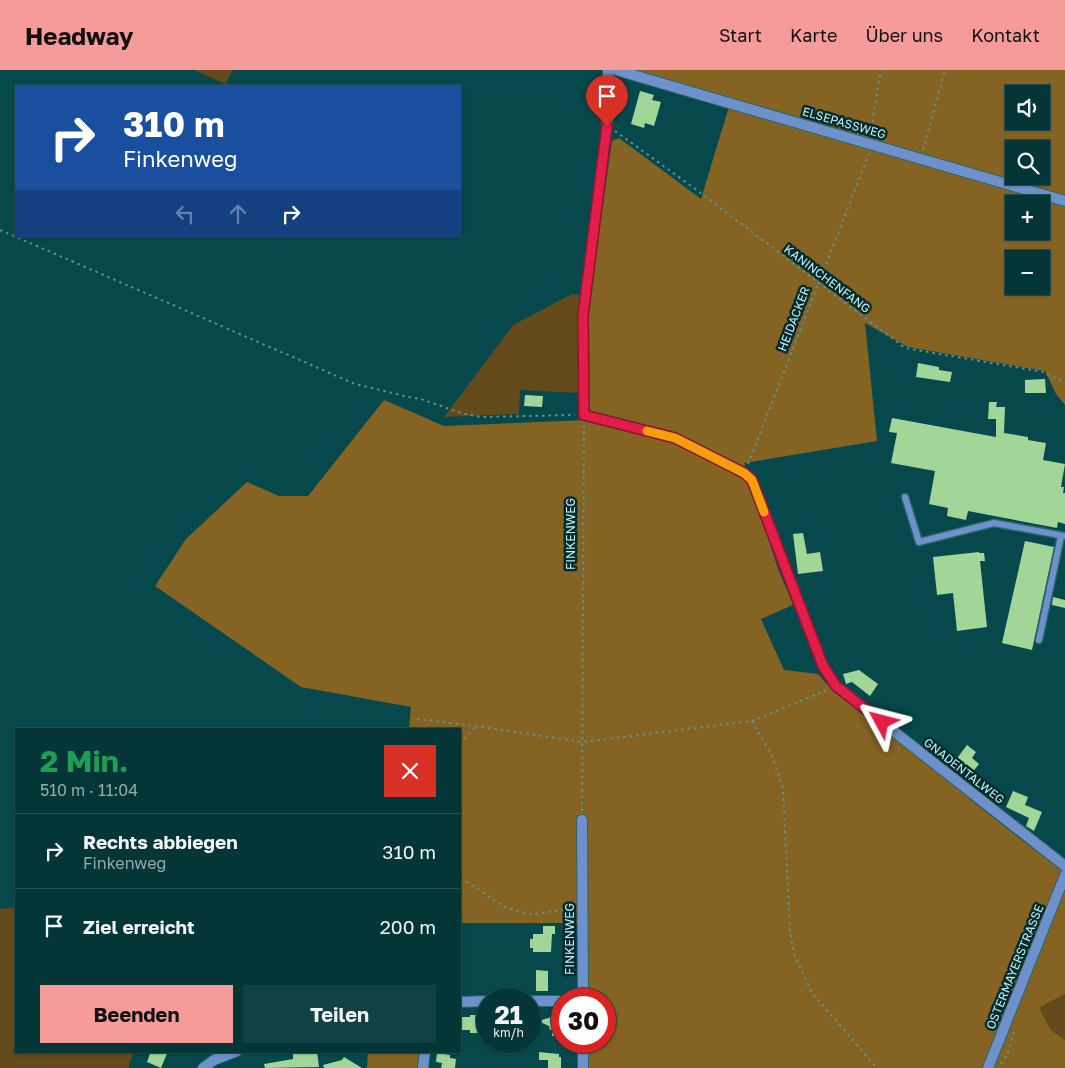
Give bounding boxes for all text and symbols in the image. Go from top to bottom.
text: Headway [25,21,133,50]
text: Start [719,24,762,46]
text: Karte [790,24,837,46]
text: Über uns [865,24,943,46]
text: Kontakt [971,24,1040,46]
pin [586,75,628,126]
icon: arrive [593,82,621,110]
map controls [1005,85,1050,295]
button: sound [1005,85,1050,130]
text: 310 m [123,103,225,145]
street label: ELSEPASSWEG [801,103,888,142]
icon: right [40,105,105,170]
button: search [1005,140,1050,185]
text: Finkenweg [123,145,237,172]
button: + [1005,195,1050,240]
icon: left [171,200,199,228]
icon: ahead [224,200,252,228]
icon: right [277,200,305,228]
street label: KANINCHENFANG [781,241,873,316]
button: − [1005,250,1050,295]
street label: HEIDACKER [774,284,813,353]
street label: FINKENWEG [563,498,578,570]
position arrow [855,695,907,747]
street label: GNADENTALWEG [921,734,1008,807]
text: 2 Min. [40,743,128,779]
button: close [384,745,436,797]
text: 510 m · 11:04 [40,780,138,800]
text: Rechts abbiegen [83,830,238,853]
icon: right [40,837,68,865]
text: 310 m [382,840,436,863]
text: Finkenweg [83,853,166,873]
street label: OSTERMAYERSTRASSE [983,902,1046,1031]
street label: FINKENWEG [562,903,577,975]
icon: arrive [40,912,68,940]
text: Ziel erreicht [83,915,195,938]
text: 200 m [380,915,436,938]
button: Beenden [40,985,233,1043]
button: Teilen [243,985,436,1043]
speed limit sign: 30 [551,988,616,1053]
text: 21 [494,999,523,1030]
text: km/h [493,1025,524,1040]

